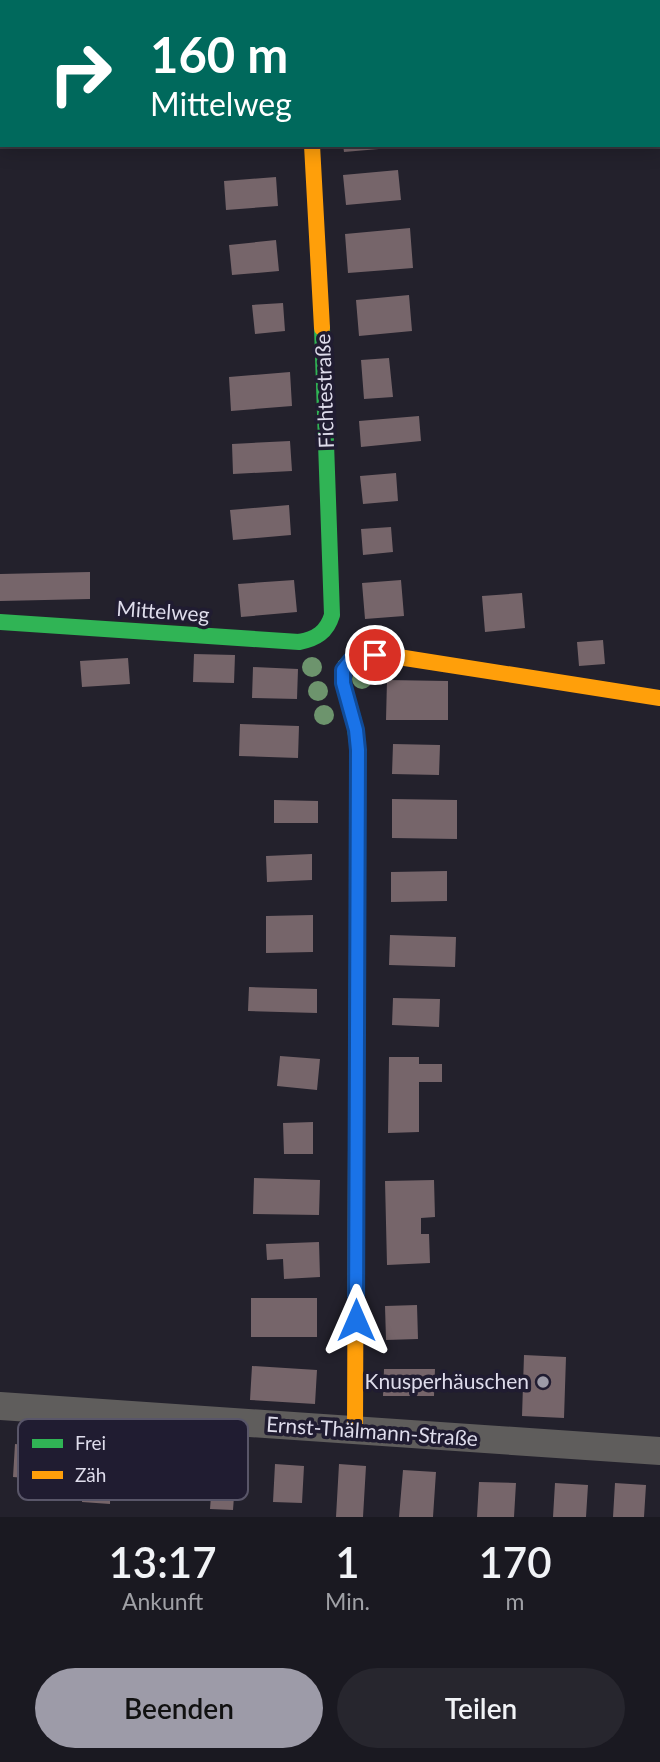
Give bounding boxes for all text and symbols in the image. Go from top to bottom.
text: 160 m [150,25,288,83]
icon: right [35,28,126,119]
text: Mittelweg [150,84,292,123]
street label: Fichtestraße [309,333,338,449]
street label: Mittelweg [116,595,210,626]
pin [345,625,405,685]
icon: arrive [356,636,394,674]
position arrow [319,1283,393,1357]
place label: Knusperhäuschen [365,1368,529,1393]
marker: Knusperhäuschen [535,1374,551,1390]
street label: Ernst-Thälmann-Straße [265,1411,479,1450]
legend [18,1419,248,1500]
text: Frei [75,1431,106,1454]
text: Zäh [75,1463,106,1486]
text: 13:17 [108,1537,217,1587]
text: 1 [335,1537,360,1587]
text: 170 [478,1537,552,1587]
text: Ankunft [122,1587,203,1615]
text: Min. [325,1587,370,1615]
text: m [506,1587,524,1615]
button: Beenden [35,1668,323,1748]
button: Teilen [337,1668,625,1748]

